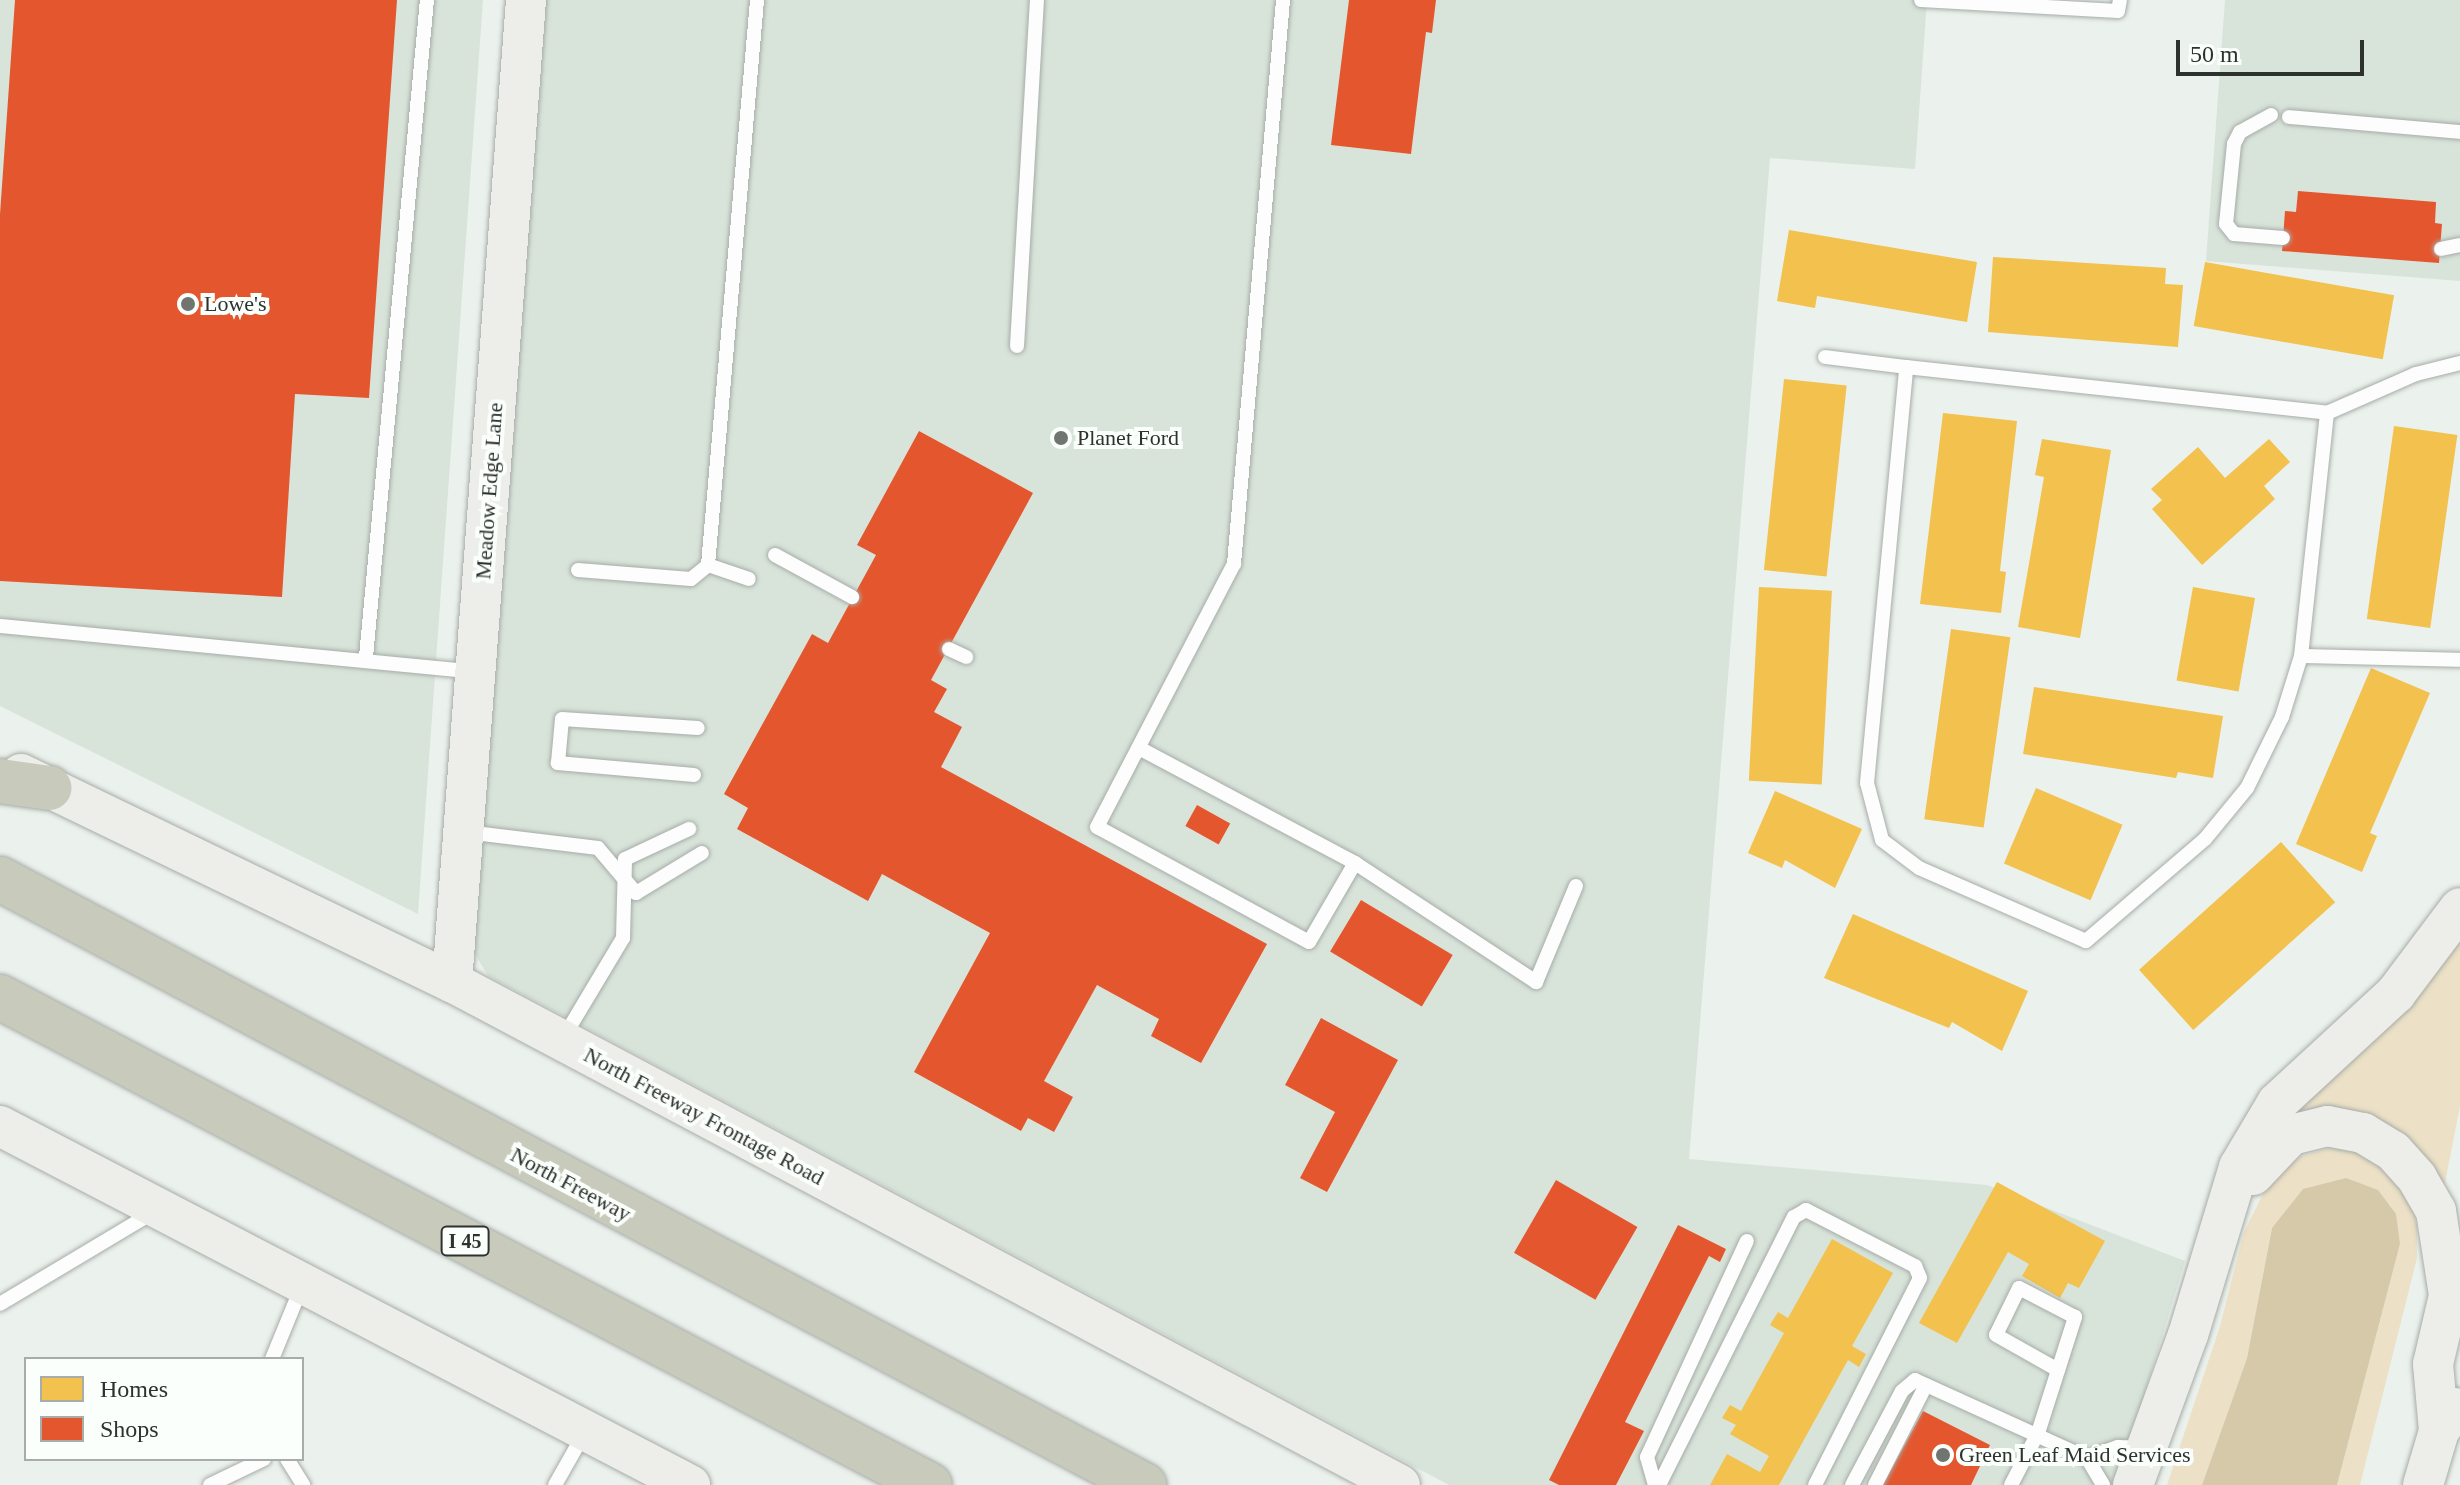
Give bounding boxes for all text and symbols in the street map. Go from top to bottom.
scale bar [2180,24,2368,74]
text: 50 m [2190,41,2239,67]
place label: Lowe's [204,291,267,317]
marker: Lowe's [179,295,197,313]
street label: Meadow Edge Lane [470,402,508,580]
place label: Planet Ford [1077,425,1179,451]
marker: Planet Ford [1052,429,1070,447]
street label: North Freeway Frontage Road [579,1041,829,1191]
street label: North Freeway [506,1141,636,1227]
road number: I 45 [439,1225,491,1257]
legend [24,1357,304,1461]
text: Homes [100,1376,168,1402]
text: Shops [100,1416,159,1442]
place label: Green Leaf Maid Services [1959,1442,2191,1468]
marker: Green Leaf Maid Services [1934,1446,1952,1464]

